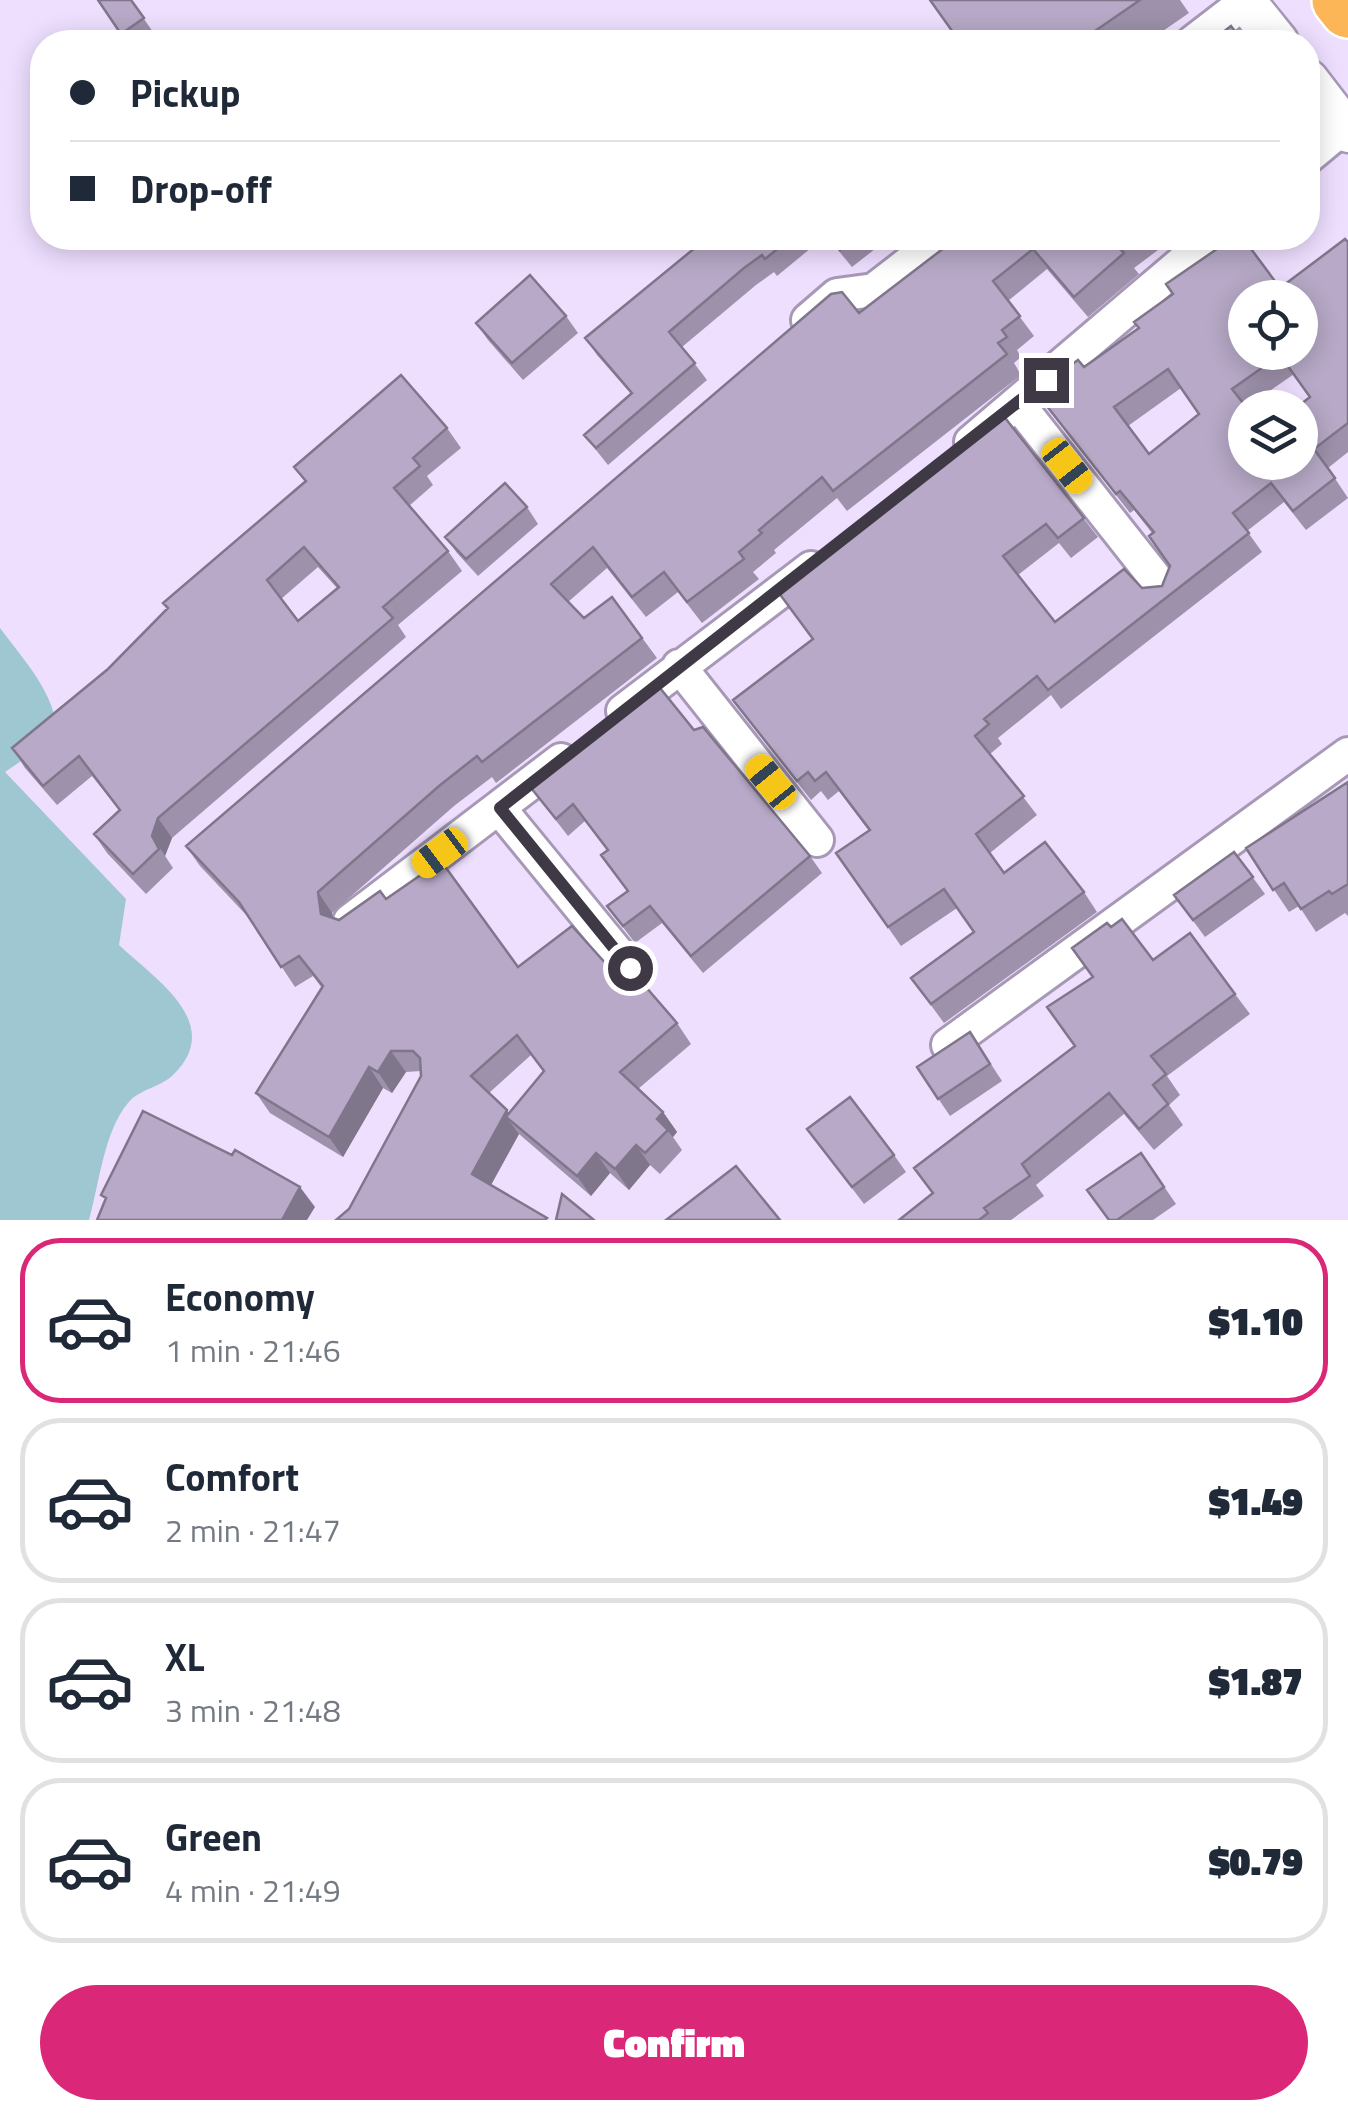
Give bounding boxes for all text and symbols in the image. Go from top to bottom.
text: Pickup [130,64,240,122]
text: Drop-off [130,160,272,218]
map controls [1228,280,1318,480]
button: locate [1228,280,1318,370]
route end [1024,358,1069,403]
button: layers [1228,390,1318,480]
car [1037,433,1097,499]
car [740,749,802,815]
car [407,823,473,883]
route start [608,946,653,991]
text: Economy [165,1268,315,1326]
icon: car [45,1276,135,1366]
text: $1.10 [1209,1292,1303,1350]
text: 1 min · 21:46 [165,1326,341,1374]
text: Comfort [165,1448,299,1506]
icon: car [45,1456,135,1546]
text: $1.49 [1209,1472,1303,1530]
text: 2 min · 21:47 [165,1506,341,1554]
text: XL [165,1628,205,1686]
icon: car [45,1636,135,1726]
text: $1.87 [1209,1652,1303,1710]
text: 3 min · 21:48 [165,1686,341,1734]
text: Green [165,1808,262,1866]
icon: car [45,1816,135,1906]
text: $0.79 [1209,1832,1303,1890]
text: 4 min · 21:49 [165,1866,341,1914]
button: Confirm [40,1985,1308,2100]

